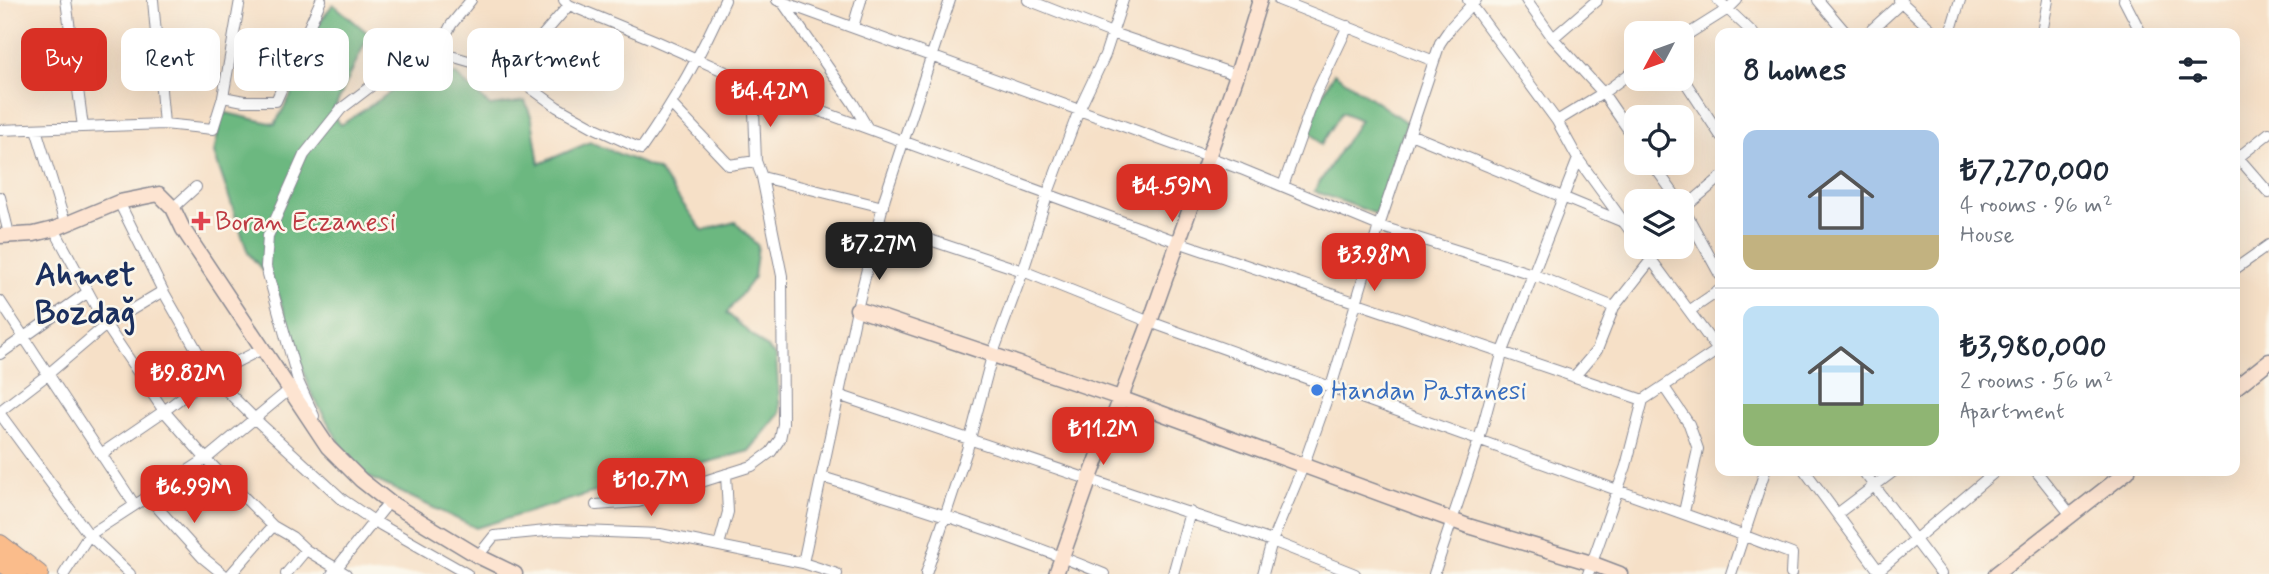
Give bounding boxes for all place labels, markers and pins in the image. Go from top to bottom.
pin: ₺4.42M [713,69,827,129]
pin: ₺4.59M [1115,164,1229,224]
place label: Boran Eczanesi [215,206,396,240]
marker: Boran Eczanesi [193,213,209,229]
pin: ₺7.27M [822,222,936,282]
pin: ₺3.98M [1317,233,1431,293]
pin: ₺9.82M [131,352,245,411]
place label: Handan Pastanesi [1331,375,1526,409]
marker: Handan Pastanesi [1309,382,1325,398]
pin: ₺11.2M [1046,407,1160,467]
pin: ₺10.7M [594,458,708,518]
pin: ₺6.99M [137,466,251,525]

